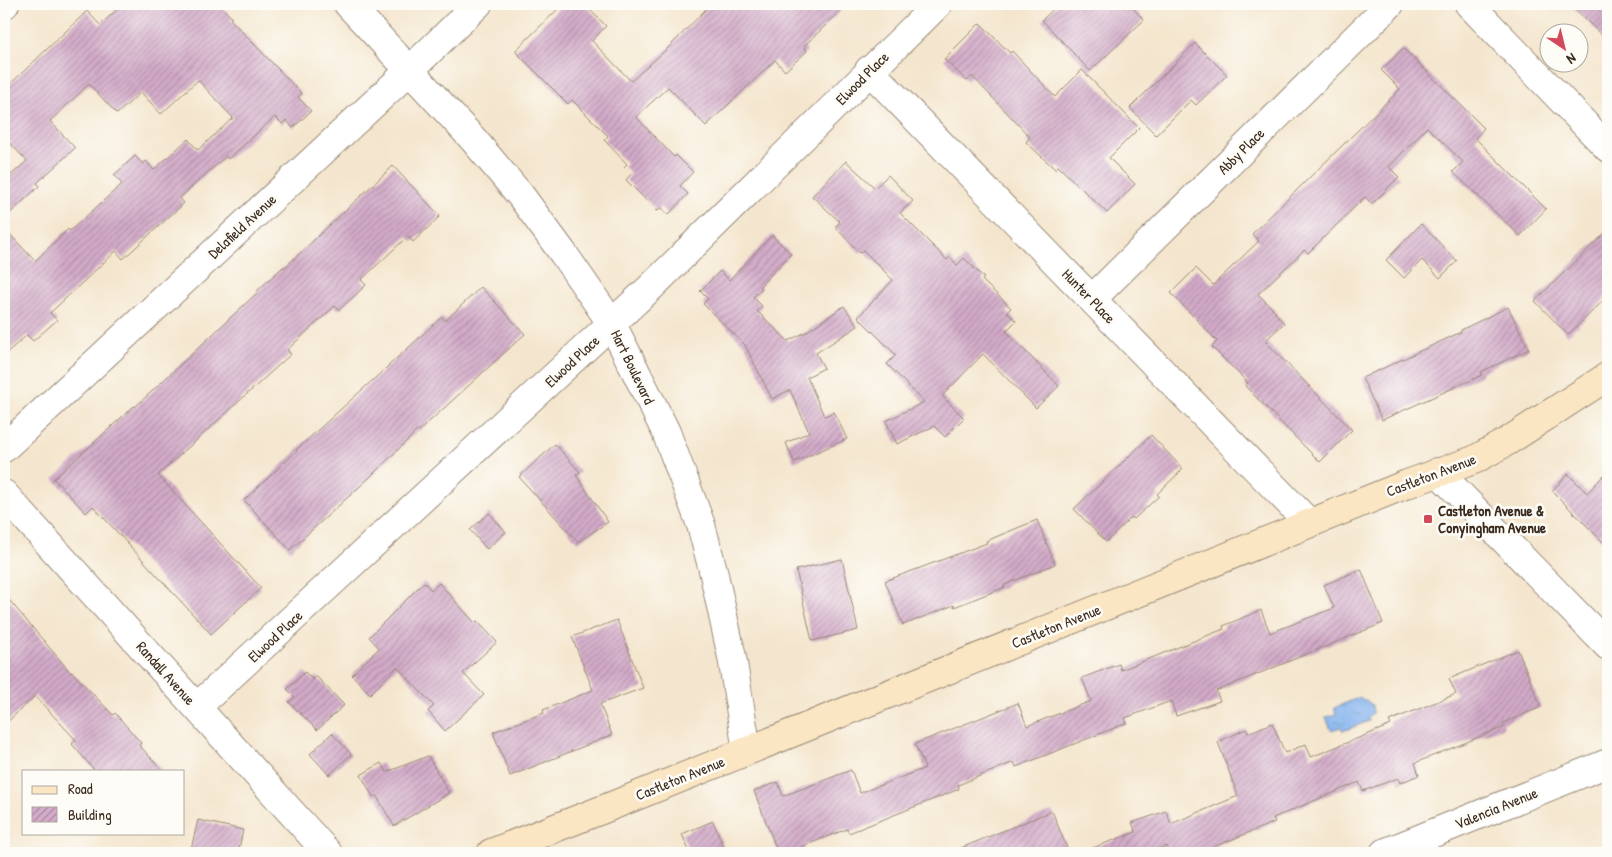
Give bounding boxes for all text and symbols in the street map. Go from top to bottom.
north arrow [1540,22,1590,72]
street label: Elwood Place [831,47,893,109]
text: N [1563,49,1580,69]
street label: Abby Place [1213,123,1269,179]
street label: Delafield Avenue [203,189,281,263]
street label: Hunter Place [1057,264,1121,328]
street label: Hart Boulevard [606,326,660,408]
street label: Elwood Place [540,330,604,392]
street label: Castleton Avenue [1383,448,1479,502]
place label: Castleton Avenue & Conyingham Avenue [1438,500,1546,539]
marker: Castleton Avenue & Conyingham Avenue [1422,513,1434,525]
street label: Castleton Avenue [1008,599,1104,653]
street label: Elwood Place [243,605,307,667]
street label: Randall Avenue [132,637,200,709]
street label: Castleton Avenue [632,751,728,805]
legend [22,770,185,834]
text: Road [68,778,93,799]
street label: Valencia Avenue [1451,782,1541,834]
text: Building [68,804,112,825]

